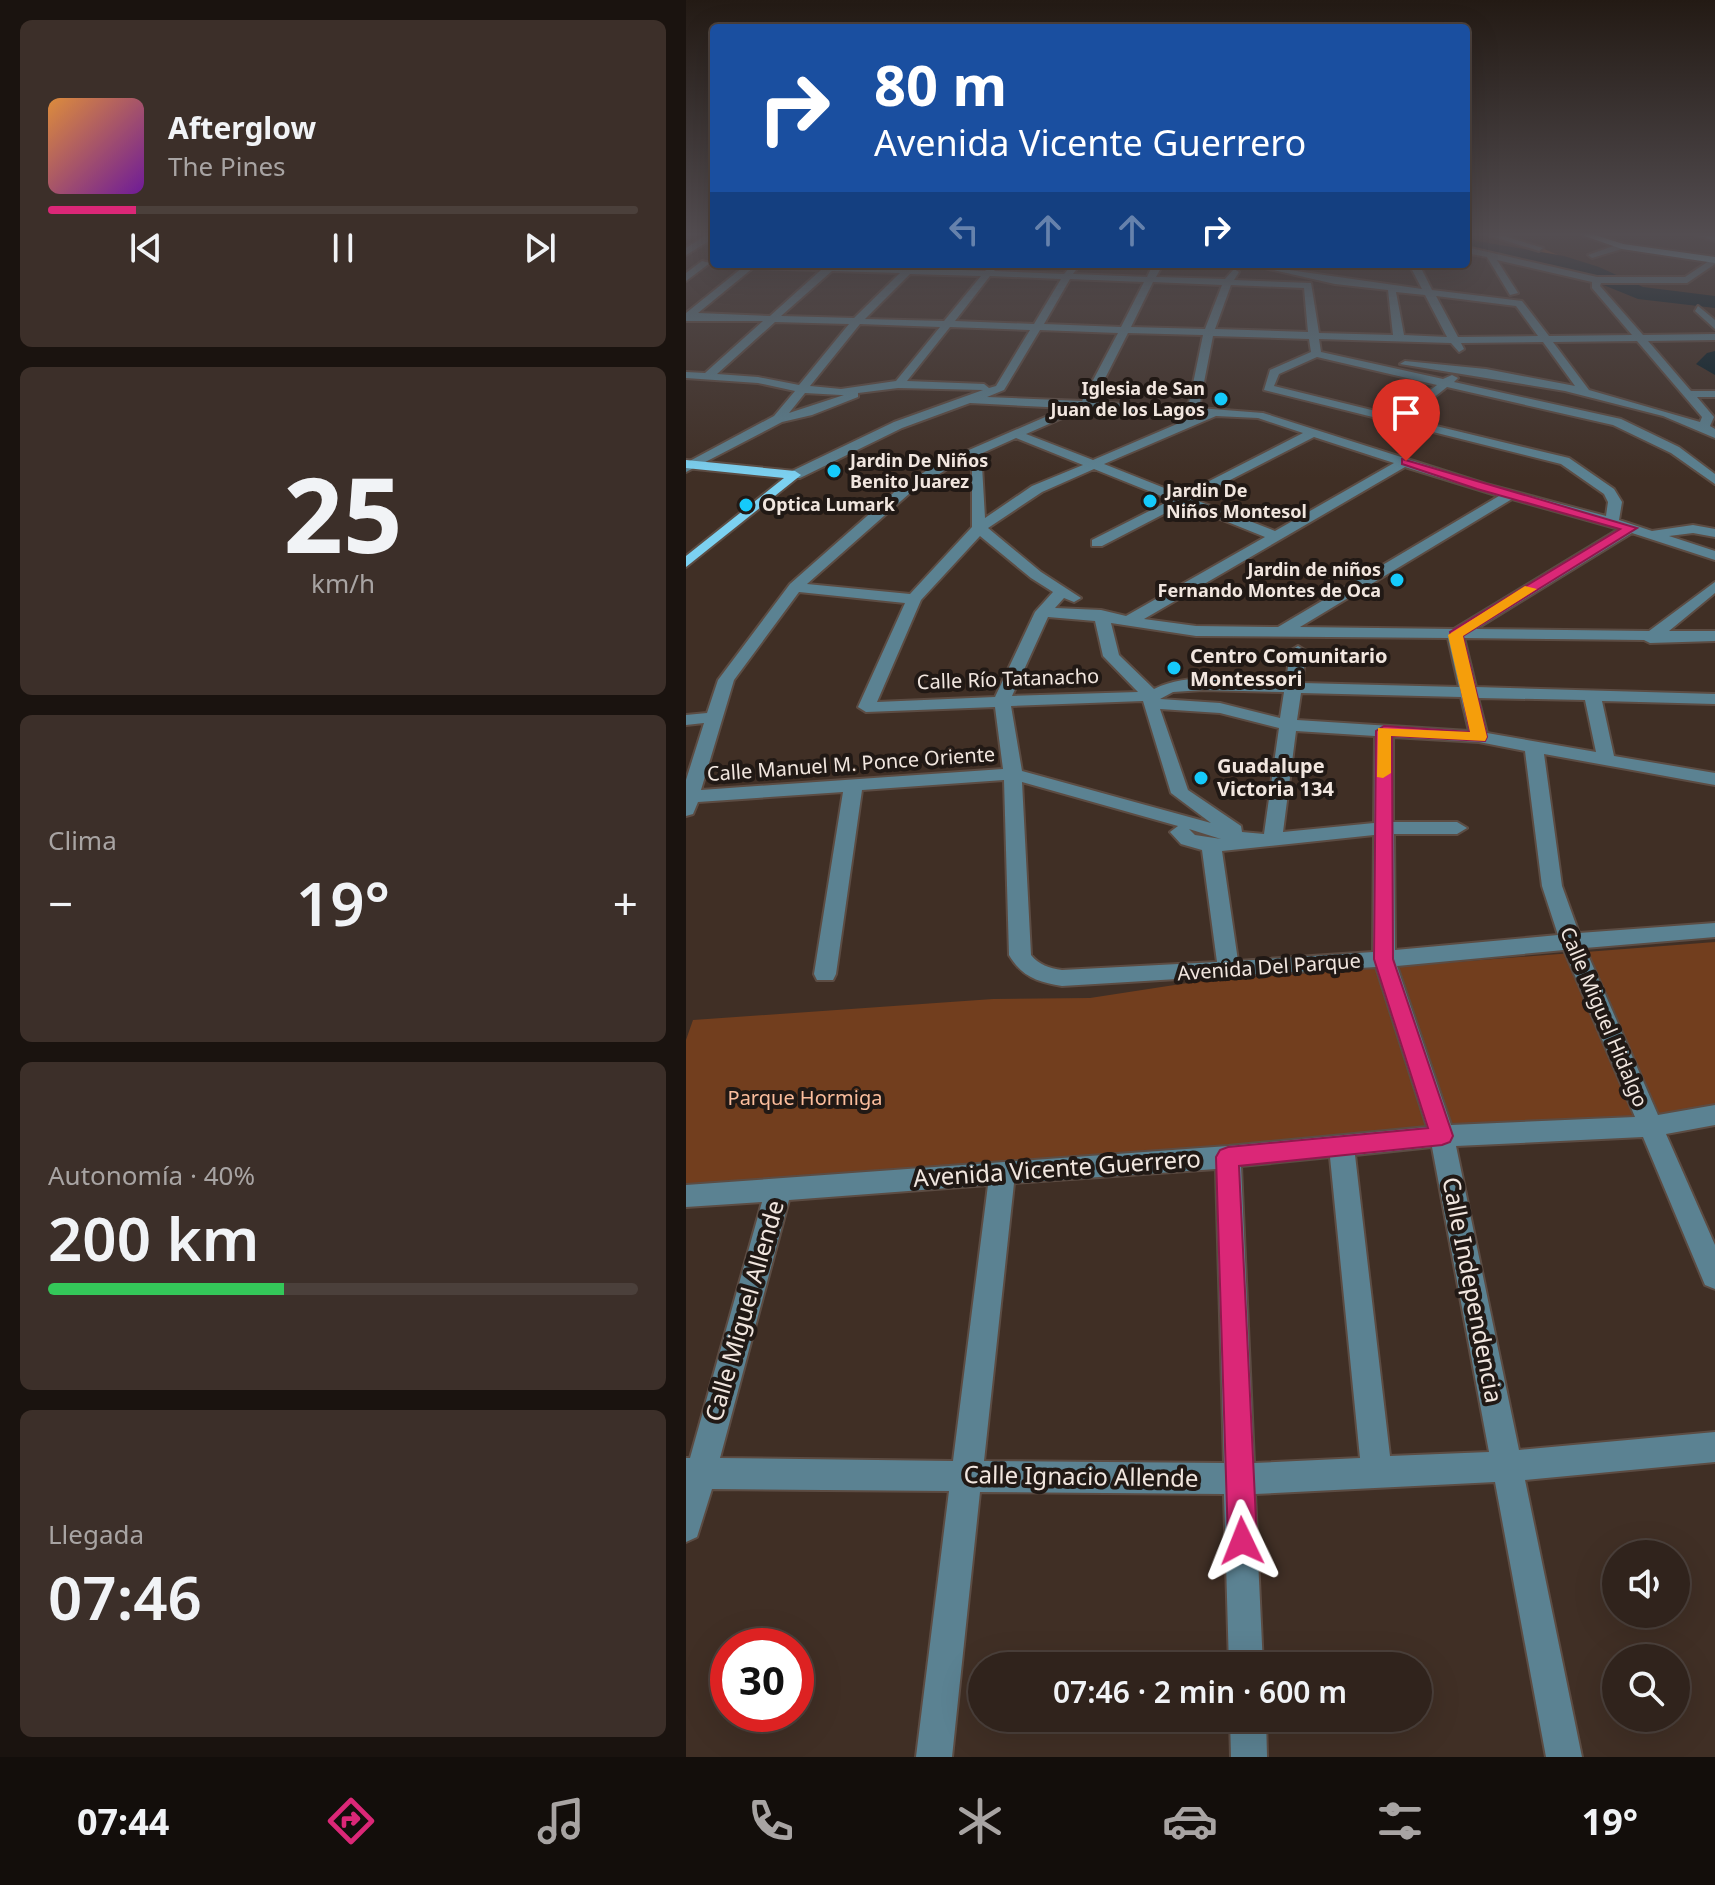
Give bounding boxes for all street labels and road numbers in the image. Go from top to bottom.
street label: Calle Río Tatanacho [916,662,1100,695]
street label: Calle Manuel M. Ponce Oriente [706,740,996,787]
street label: Calle Miguel Hidalgo [1554,923,1655,1111]
street label: Avenida Del Parque [1176,947,1362,986]
street label: Avenida Vicente Guerrero [912,1141,1202,1194]
street label: Calle Independencia [1435,1174,1512,1406]
street label: Calle Miguel Allende [696,1196,791,1425]
street label: Calle Ignacio Allende [963,1457,1199,1494]

